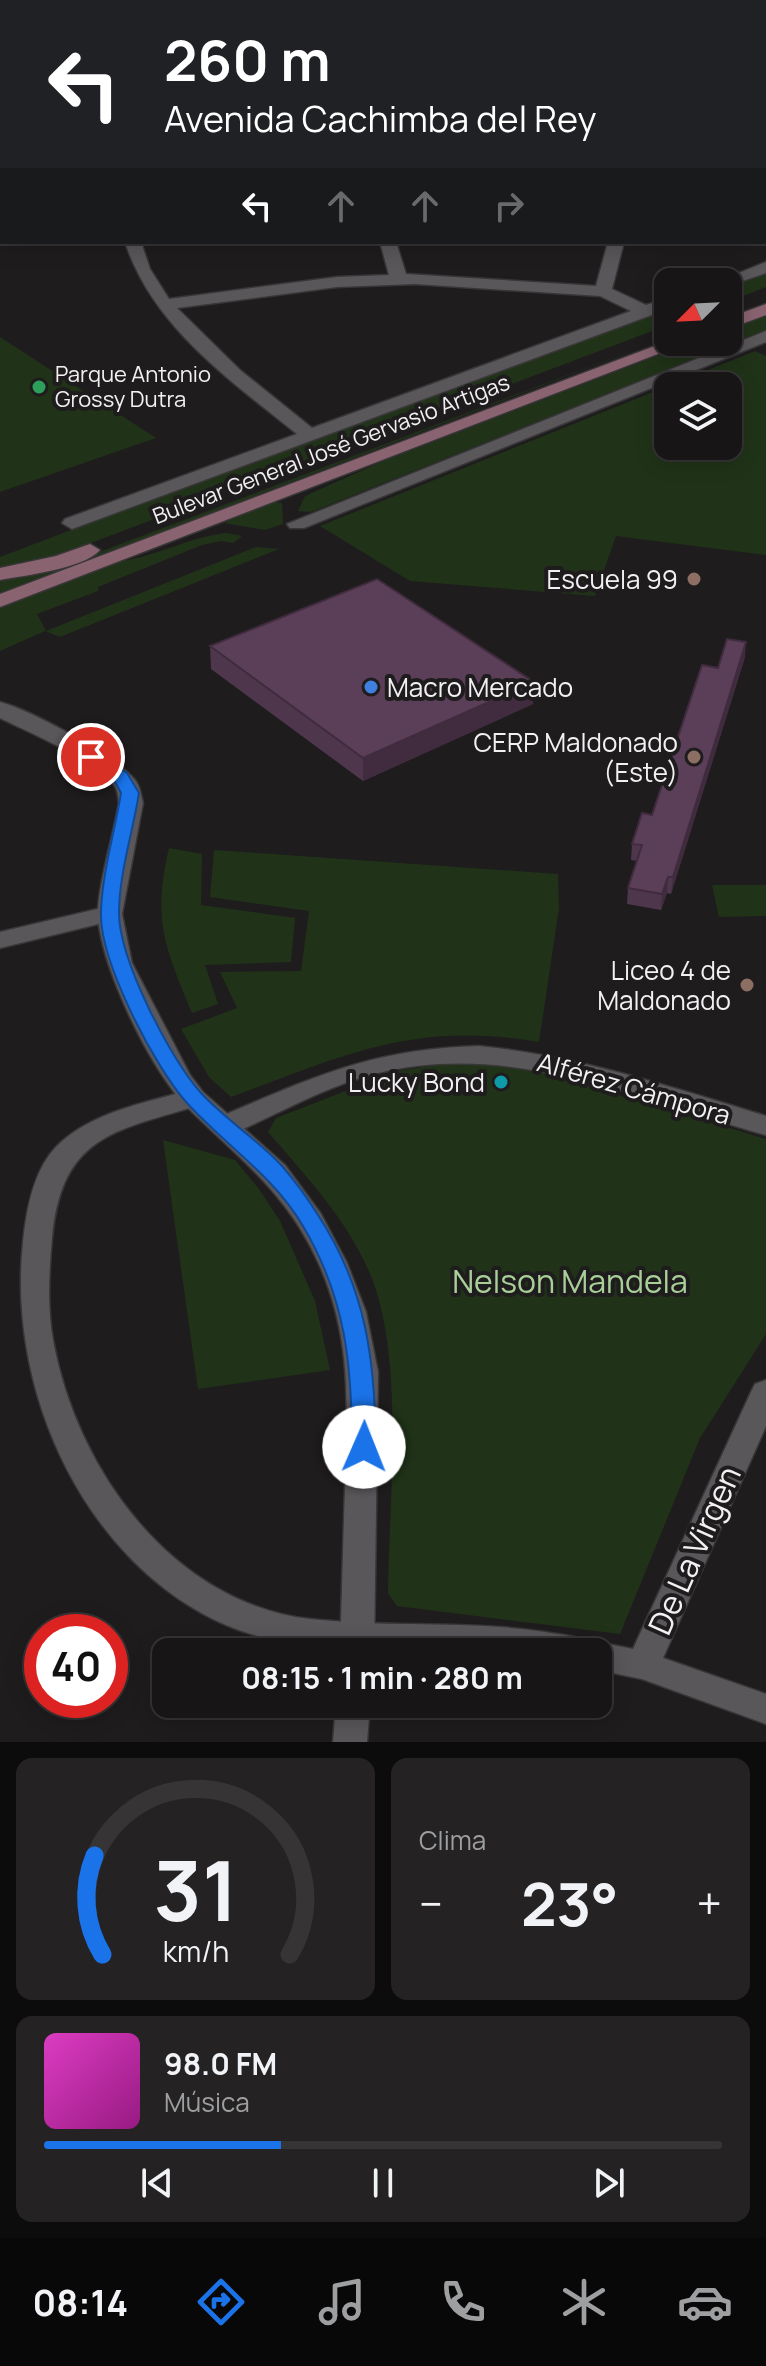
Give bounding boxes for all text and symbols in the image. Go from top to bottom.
text: 260 m [164,21,331,98]
icon: left [32,32,136,136]
text: Avenida Cachimba del Rey [164,94,597,143]
icon: left [235,184,279,228]
icon: ahead [319,184,363,228]
icon: ahead [403,184,447,228]
icon: right [487,184,531,228]
north arrow [654,268,742,356]
map controls [654,268,742,460]
place label: Parque Antonio Grossy Dutra [55,359,211,414]
street label: Bulevar General José Gervasio Artigas [148,367,514,531]
button: layers [654,372,742,460]
marker: Parque Antonio Grossy Dutra [30,378,48,396]
place label: Escuela 99 [547,561,678,597]
marker: Escuela 99 [685,570,703,588]
place label: Macro Mercado [387,669,573,705]
marker: Macro Mercado [362,678,380,696]
pin [57,723,125,791]
place label: CERP Maldonado (Este) [473,724,678,790]
icon: arrive [69,735,113,779]
marker: CERP Maldonado (Este) [685,748,703,766]
place label: Liceo 4 de Maldonado [597,952,731,1018]
marker: Liceo 4 de Maldonado [738,976,756,994]
street label: Alférez Cámpora [533,1043,735,1133]
place label: Lucky Bond [348,1064,485,1100]
marker: Lucky Bond [492,1073,510,1091]
park label: Nelson Mandela [452,1259,688,1303]
position arrow [322,1405,406,1489]
street label: De La Virgen [637,1459,751,1641]
speed limit sign: 40 [24,1614,128,1718]
text: 08:15 · 1 min · 280 m [241,1657,523,1698]
text: Clima [419,1822,486,1858]
text: 31 [153,1832,238,1946]
text: 23° [521,1862,619,1944]
text: − [419,1873,443,1933]
text: + [697,1873,722,1933]
text: km/h [162,1932,229,1971]
text: 98.0 FM [164,2043,277,2084]
text: Música [164,2084,250,2120]
icon: previous [135,2161,179,2205]
icon: pause [361,2161,405,2205]
icon: next [587,2161,631,2205]
icon: directions [193,2274,249,2330]
icon: music [314,2274,370,2330]
icon: phone [435,2274,491,2330]
icon: climate [556,2274,612,2330]
icon: car [677,2274,733,2330]
text: 08:14 [33,2278,128,2327]

